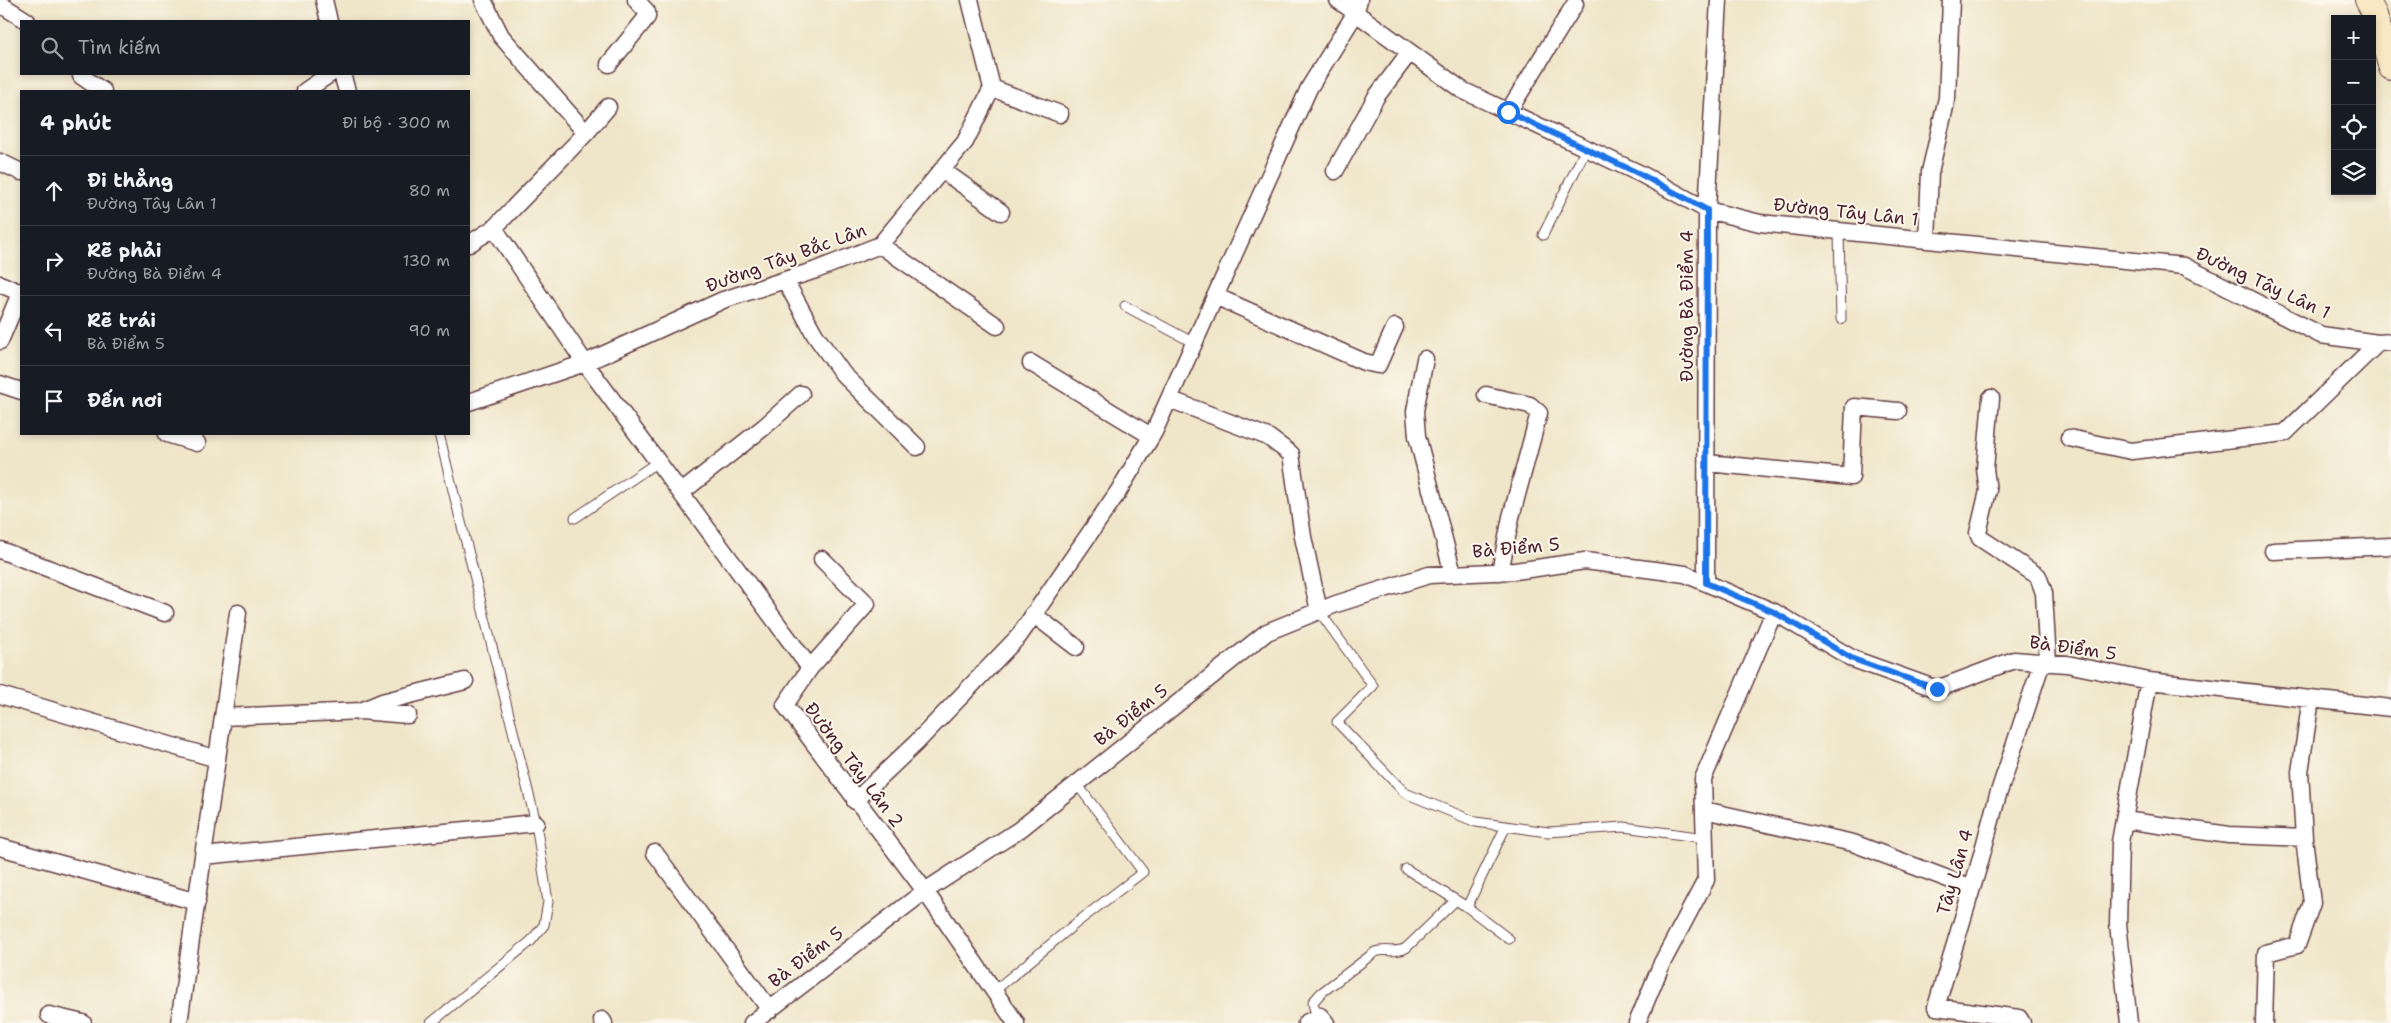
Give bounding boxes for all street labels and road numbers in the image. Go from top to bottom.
street label: Đường Tây Lân 1 [1772,192,1920,232]
street label: Đường Tây Bắc Lân [702,218,870,298]
street label: Đường Bà Điểm 4 [1675,230,1699,382]
street label: Đường Tây Lân 1 [2192,241,2334,325]
street label: Bà Điểm 5 [1471,532,1561,564]
street label: Bà Điểm 5 [2028,630,2118,666]
street label: Bà Điểm 5 [1089,679,1173,751]
street label: Đường Tây Lân 2 [799,698,909,832]
street label: Tây Lân 4 [1931,826,1979,918]
street label: Bà Điểm 5 [764,921,848,993]

